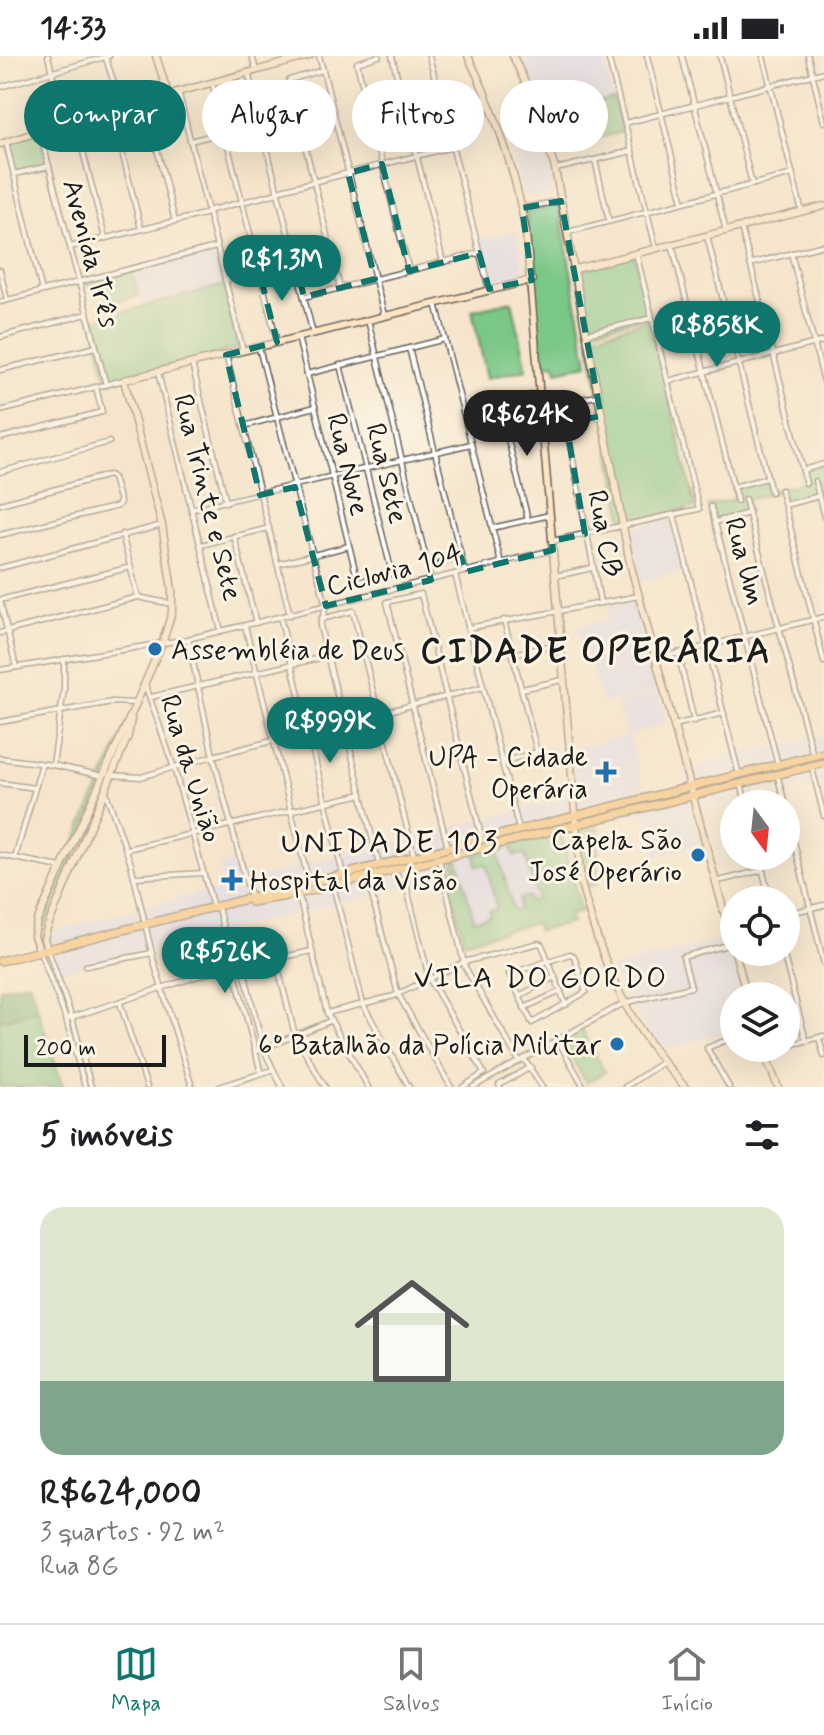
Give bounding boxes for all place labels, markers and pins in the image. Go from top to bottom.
pin: R$1.3M [217,235,347,303]
pin: R$858K [652,301,782,369]
pin: R$624K [462,390,592,458]
place label: Assembléia de Deus [171,633,405,670]
marker: Assembléia de Deus [146,640,164,658]
pin: R$999K [265,697,395,765]
place label: UPA - Cidade Operária [429,740,588,809]
marker: UPA - Cidade Operária [595,761,617,783]
place label: Capela São José Operário [528,823,682,892]
marker: Capela São José Operário [689,846,707,864]
place label: Hospital da Visão [250,864,457,901]
marker: Hospital da Visão [221,869,243,891]
pin: R$526K [160,927,290,995]
place label: 6º Batalhão da Polícia Militar [258,1028,601,1065]
marker: 6º Batalhão da Polícia Militar [608,1035,626,1053]

